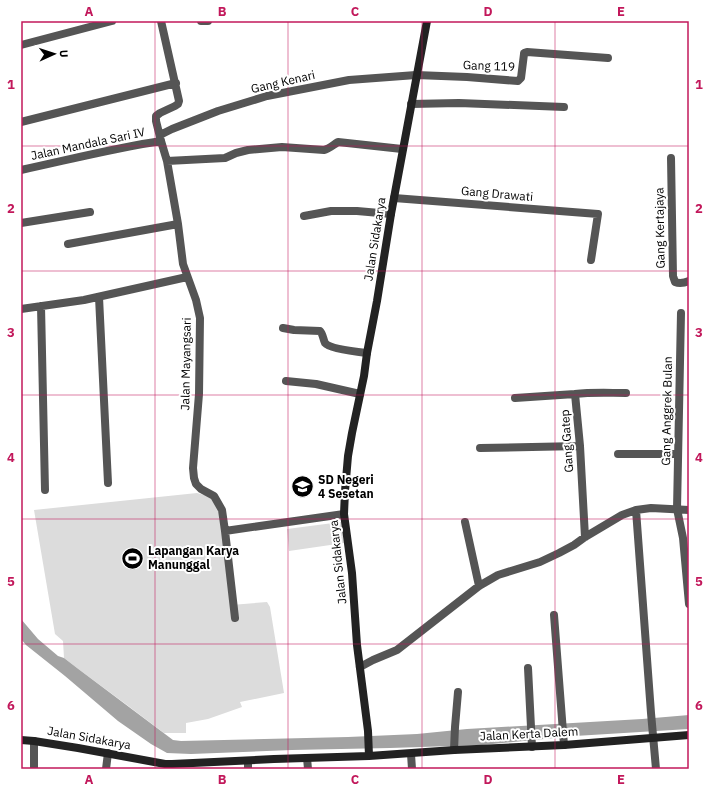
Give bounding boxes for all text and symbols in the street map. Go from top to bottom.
text: A [85,3,94,20]
text: B [218,3,227,20]
text: C [351,3,360,20]
text: D [483,3,493,20]
text: E [617,3,625,20]
north arrow [34,34,74,74]
text: U [57,49,71,58]
street label: Gang 119 [463,57,515,74]
street label: Gang Kenari [249,67,316,96]
text: 1 [7,76,15,93]
text: 1 [695,76,703,93]
street label: Jalan Mandala Sari IV [29,124,147,163]
street label: Gang Drawati [460,183,534,204]
street label: Gang Kertajaya [651,187,668,269]
street label: Jalan Sidakarya [360,195,389,282]
text: 2 [7,200,15,217]
text: 2 [695,200,703,217]
street label: Jalan Mayangsari [177,317,194,411]
text: 3 [7,324,15,341]
text: 3 [695,324,703,341]
street label: Gang Anggrek Bulan [658,356,675,466]
street label: Gang Gatep [557,409,576,473]
text: 4 [7,449,15,466]
text: 4 [695,449,703,466]
place label: SD Negeri 4 Sesetan [318,472,374,501]
school or university icon: SD Negeri 4 Sesetan [290,474,316,500]
street label: Jalan Sidakarya [326,519,349,605]
place label: Lapangan Karya Manunggal [148,543,239,572]
sports icon: Lapangan Karya Manunggal [120,545,146,571]
text: 5 [7,573,15,590]
text: 5 [695,573,703,590]
text: 6 [7,697,15,714]
text: 6 [695,697,703,714]
street label: Jalan Sidakarya [46,723,133,752]
street label: Jalan Kerta Dalem [479,723,579,744]
text: A [85,771,94,788]
text: B [218,771,227,788]
text: C [351,771,360,788]
text: D [483,771,493,788]
text: E [617,771,625,788]

